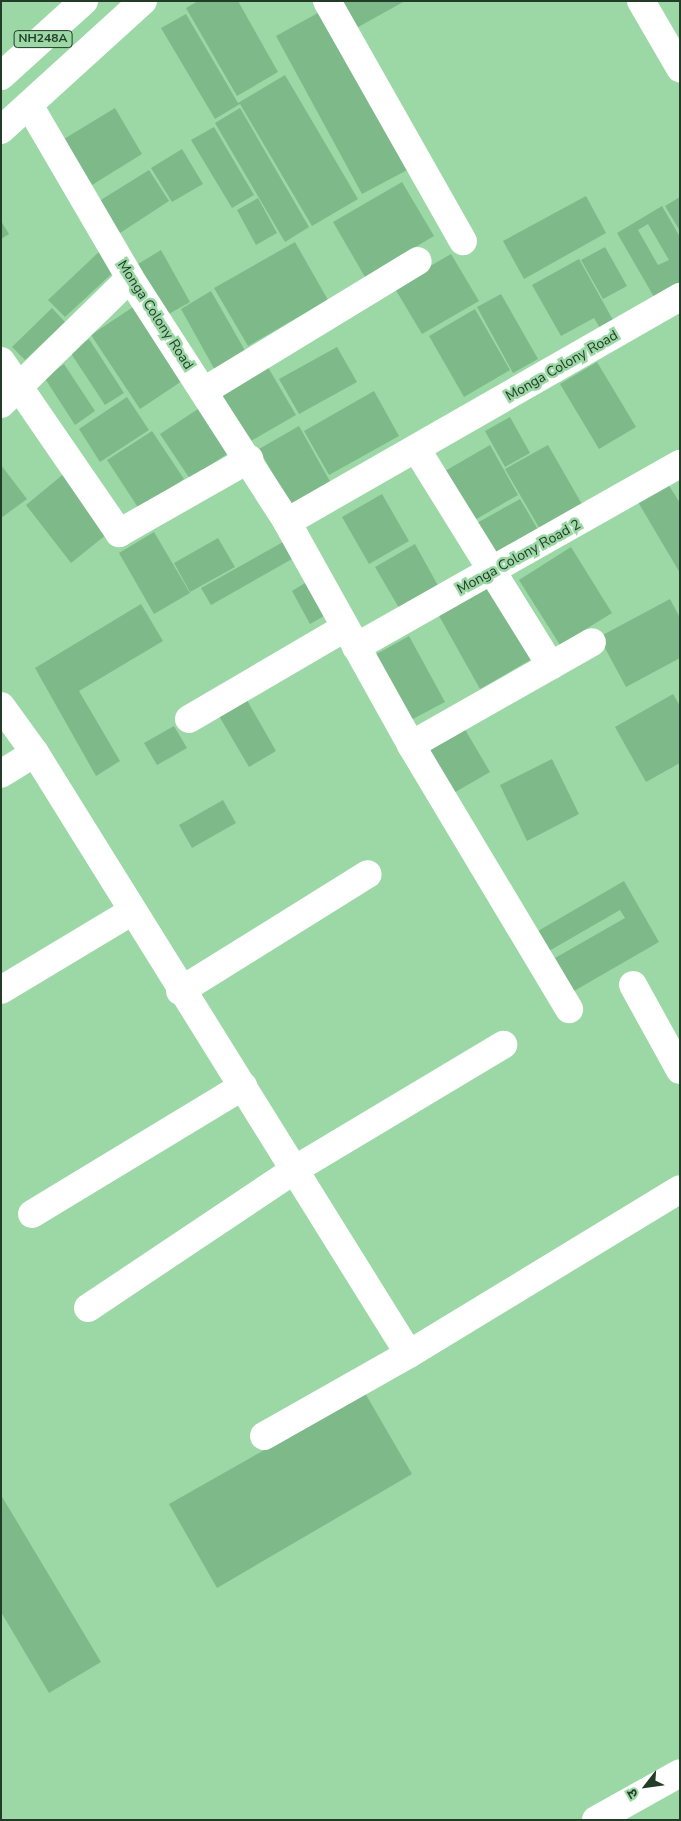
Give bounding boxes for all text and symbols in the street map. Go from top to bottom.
road number: NH248A [13,30,73,48]
street label: Monga Colony Road [113,257,197,373]
street label: Monga Colony Road [503,327,621,405]
street label: Monga Colony Road 2 [454,516,584,598]
north arrow [621,1761,671,1811]
text: उ [622,1785,643,1802]

